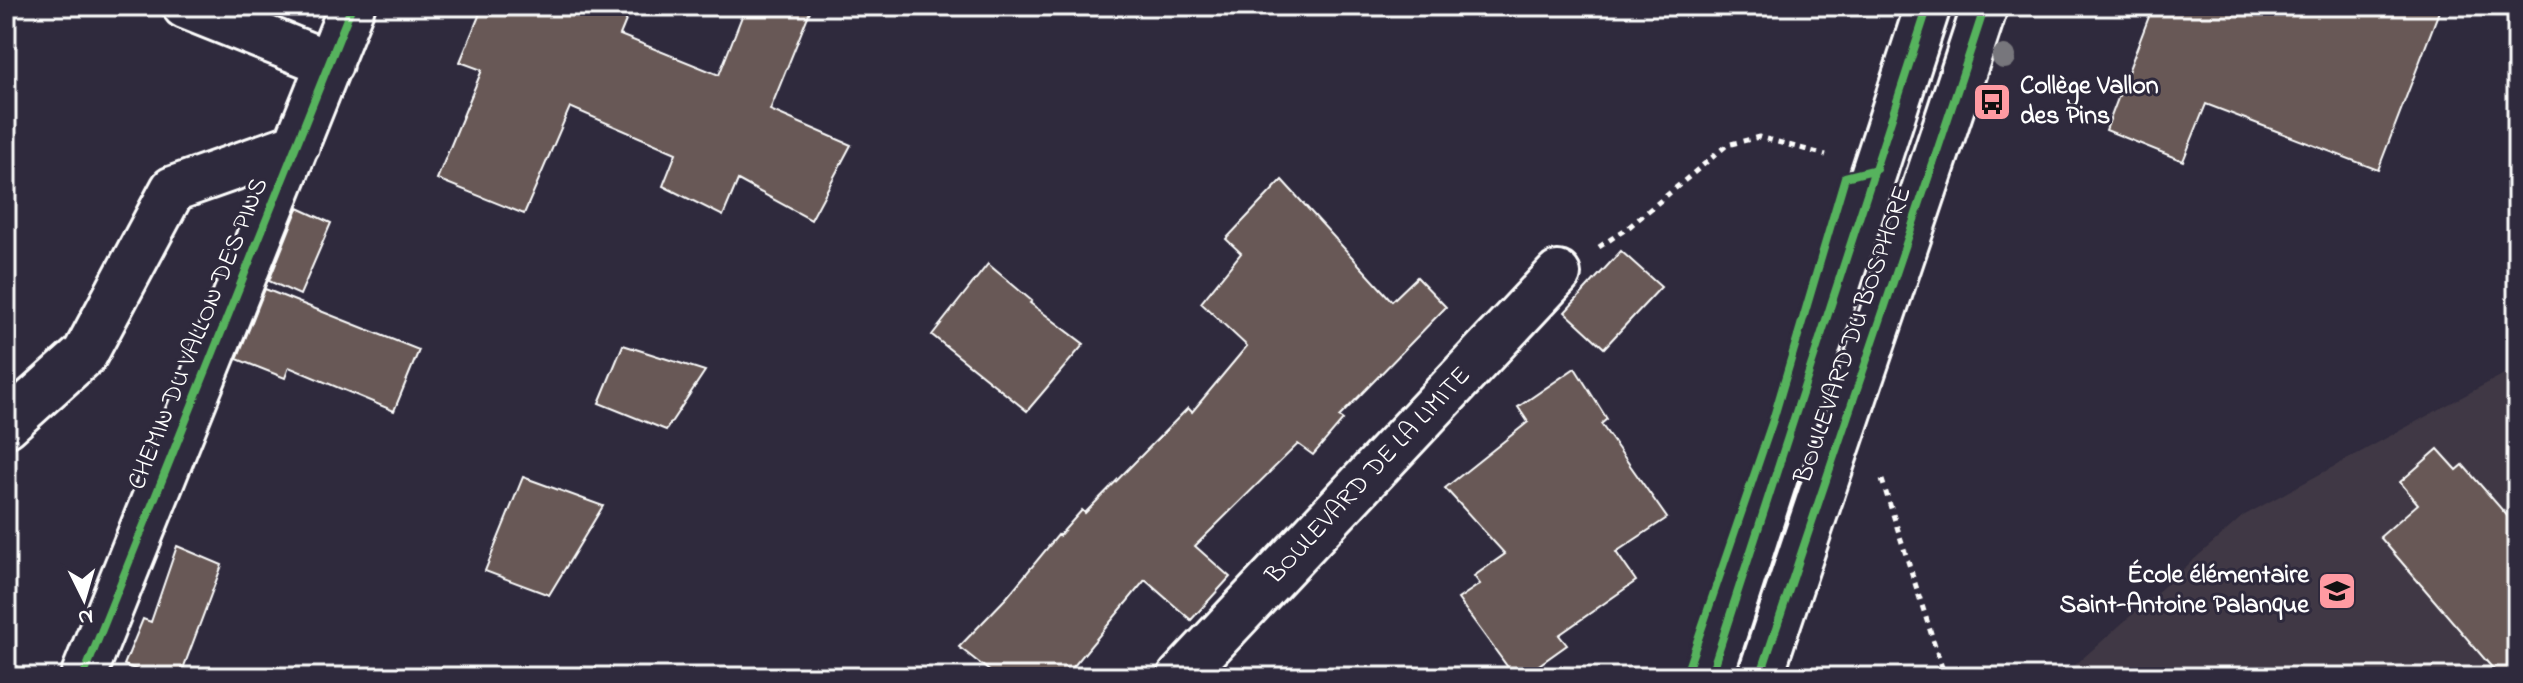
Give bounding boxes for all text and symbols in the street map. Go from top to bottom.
place label: Collège Vallon des Pins [2020,68,2159,136]
bus stop icon: Collège Vallon des Pins [1971,81,2013,123]
street label: CHEMIN DU VALLON DES PINS [119,172,279,496]
street label: BOULEVARD DU BOSPHORE [1785,181,1923,490]
street label: BOULEVARD DE LA LIMITE [1257,358,1481,594]
place label: École élémentaire Saint-Antoine Palanque [2060,557,2310,625]
north arrow [44,559,124,639]
school or university icon: École élémentaire Saint-Antoine Palanque [2316,570,2358,612]
text: N [77,599,94,633]

